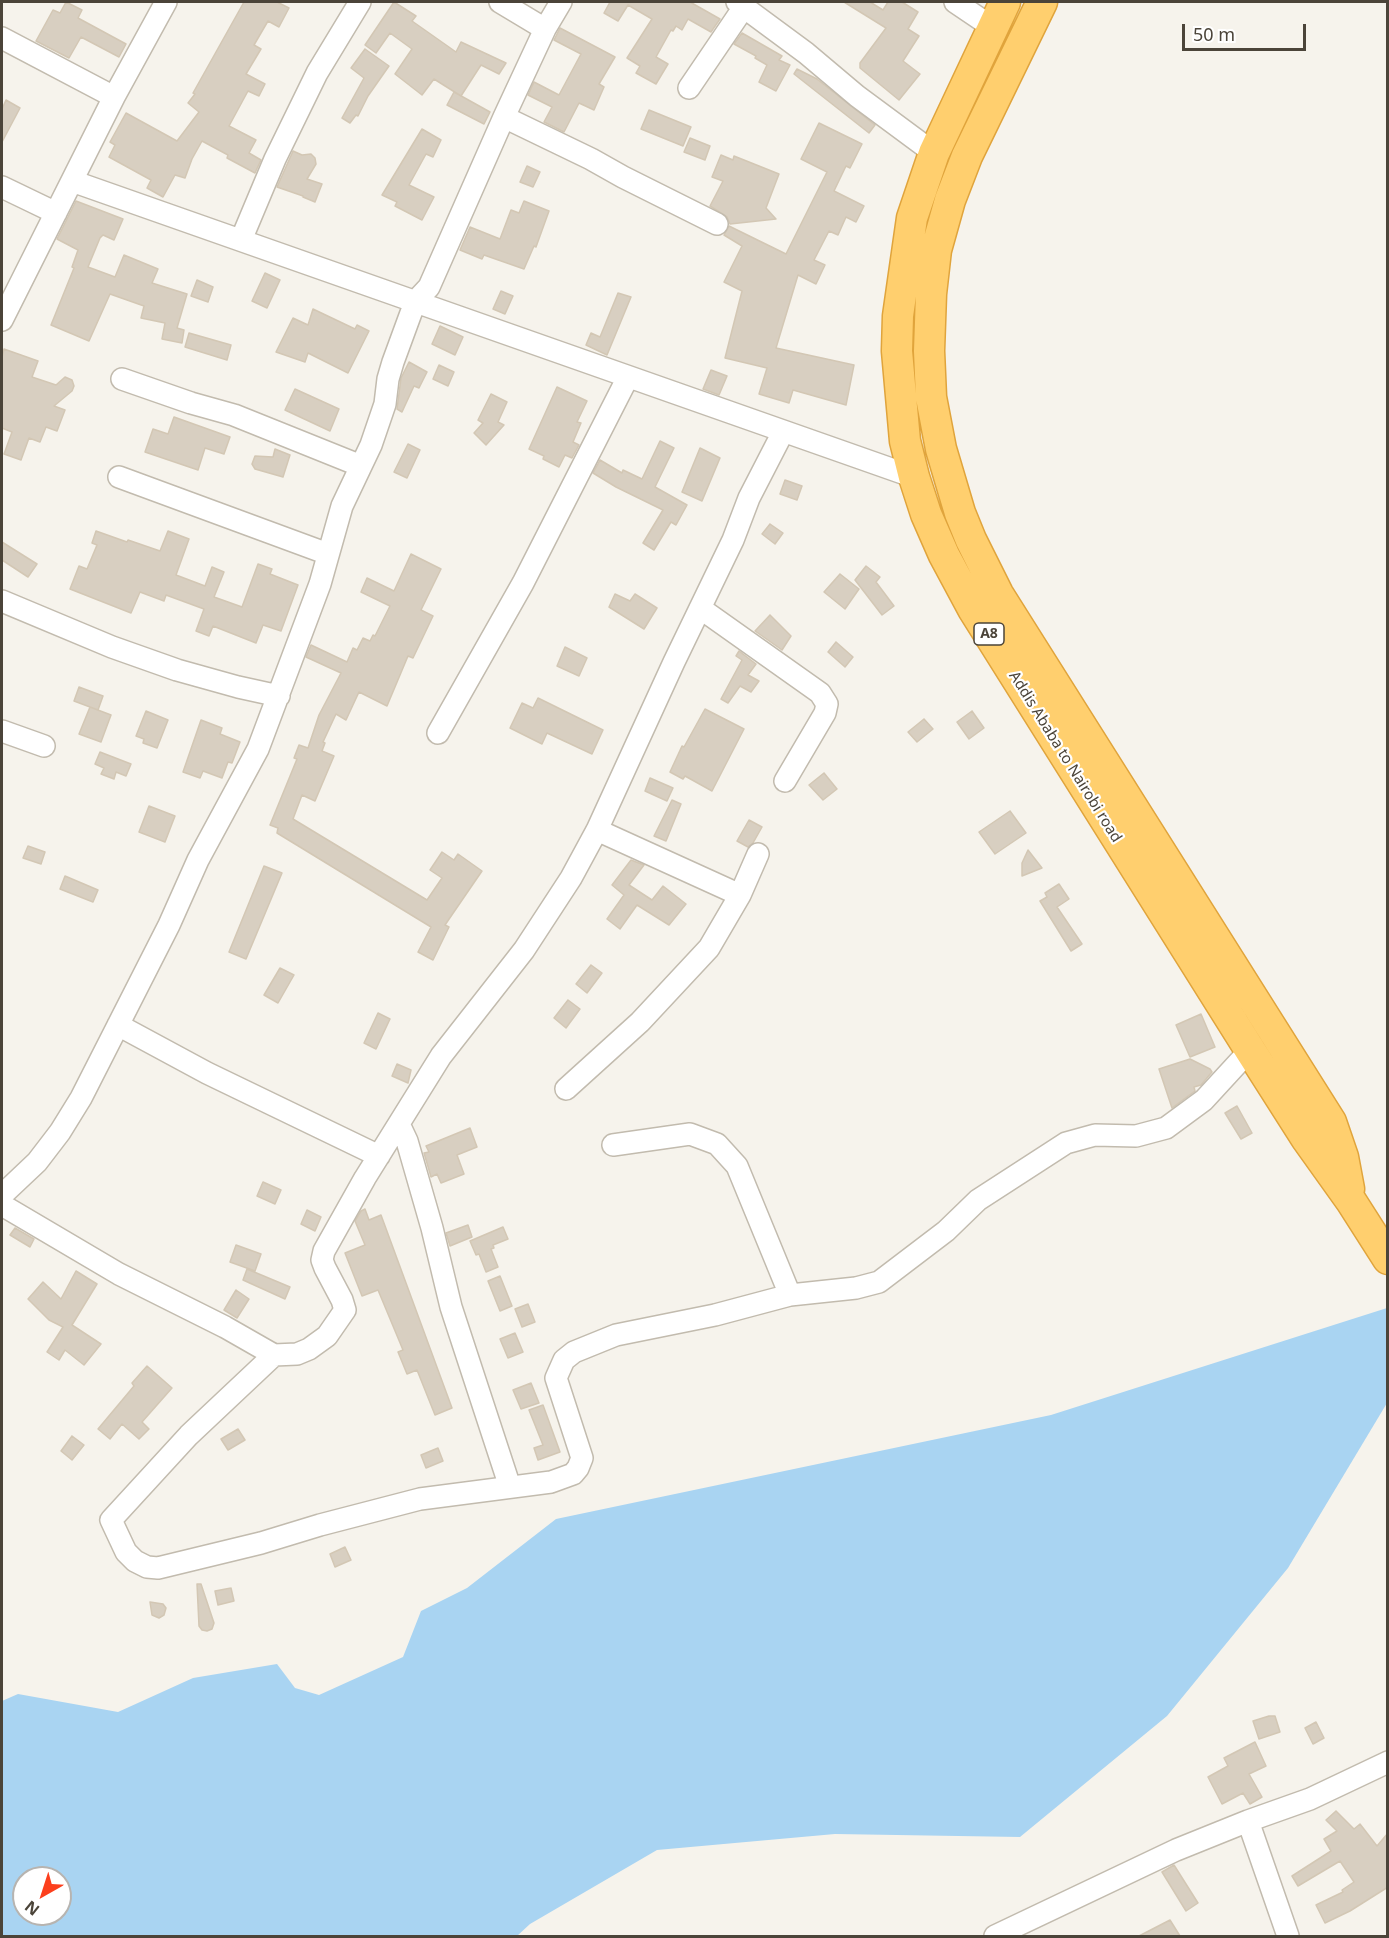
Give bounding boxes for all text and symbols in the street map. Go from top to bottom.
scale bar [1185,12,1310,50]
text: 50 m [1193,22,1235,46]
road number: A8 [974,623,1004,645]
street label: Addis Ababa to Nairobi road [1005,668,1125,846]
north arrow [12,1866,72,1926]
text: N [20,1896,44,1921]

